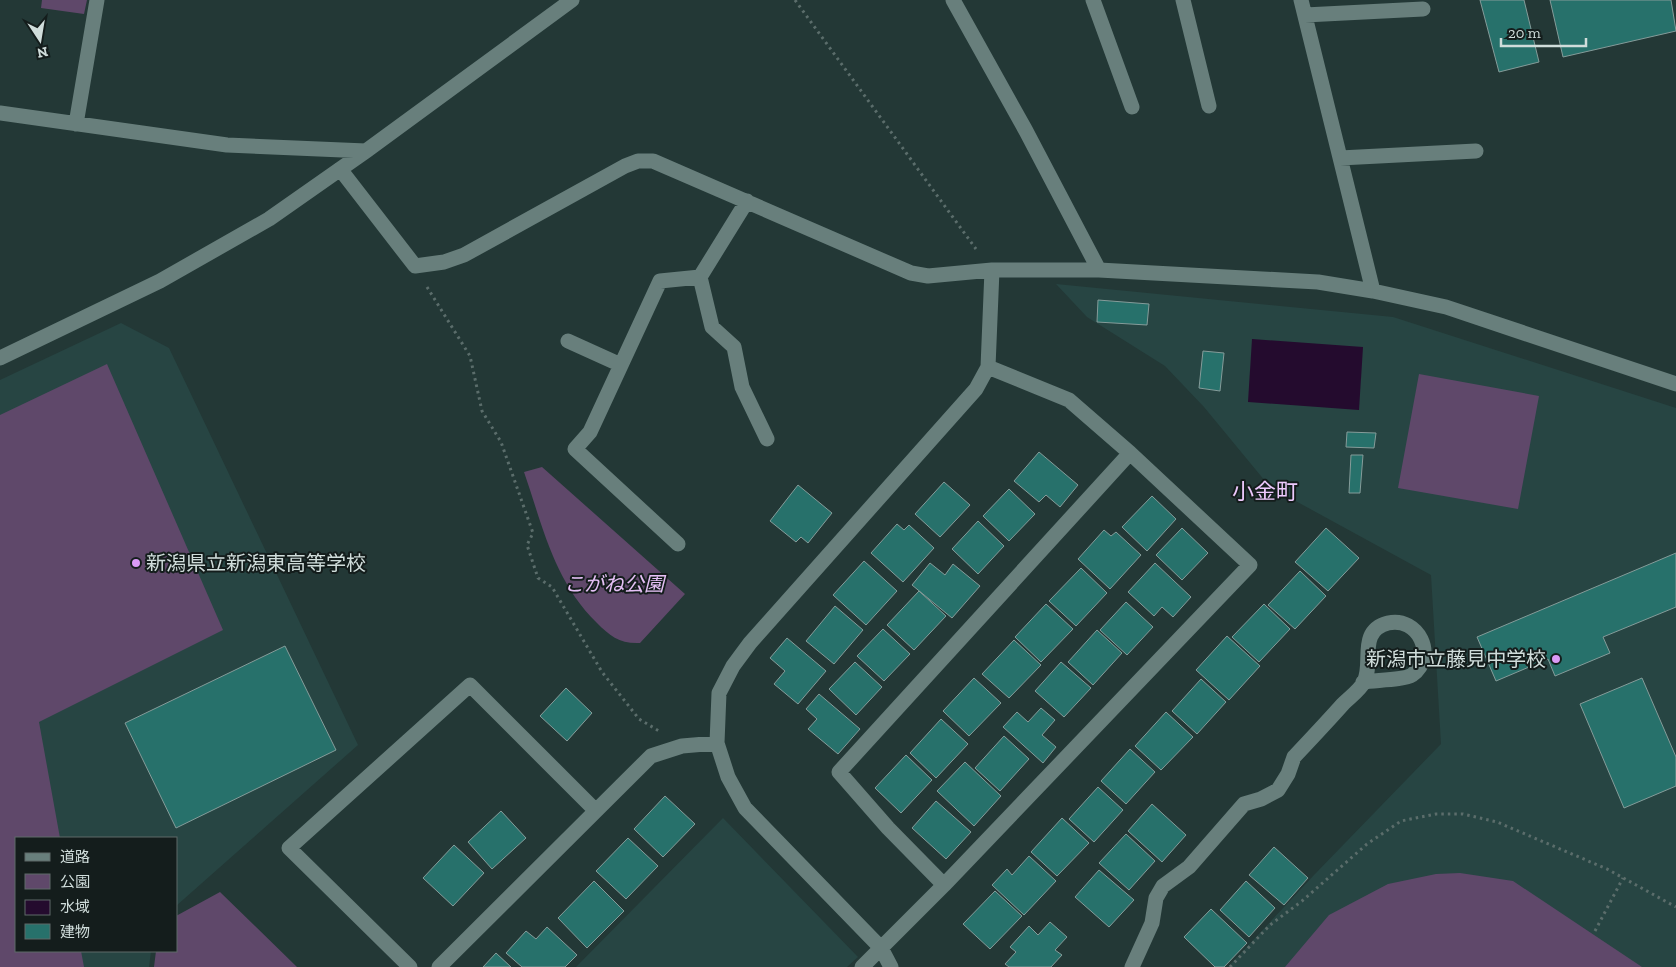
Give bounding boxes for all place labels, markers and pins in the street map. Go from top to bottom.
place label: 新潟県立新潟東高等学校 [146,551,366,575]
marker: 新潟県立新潟東高等学校 [130,557,142,569]
place label: 新潟市立藤見中学校 [1366,647,1546,671]
marker: 新潟市立藤見中学校 [1550,653,1562,665]

